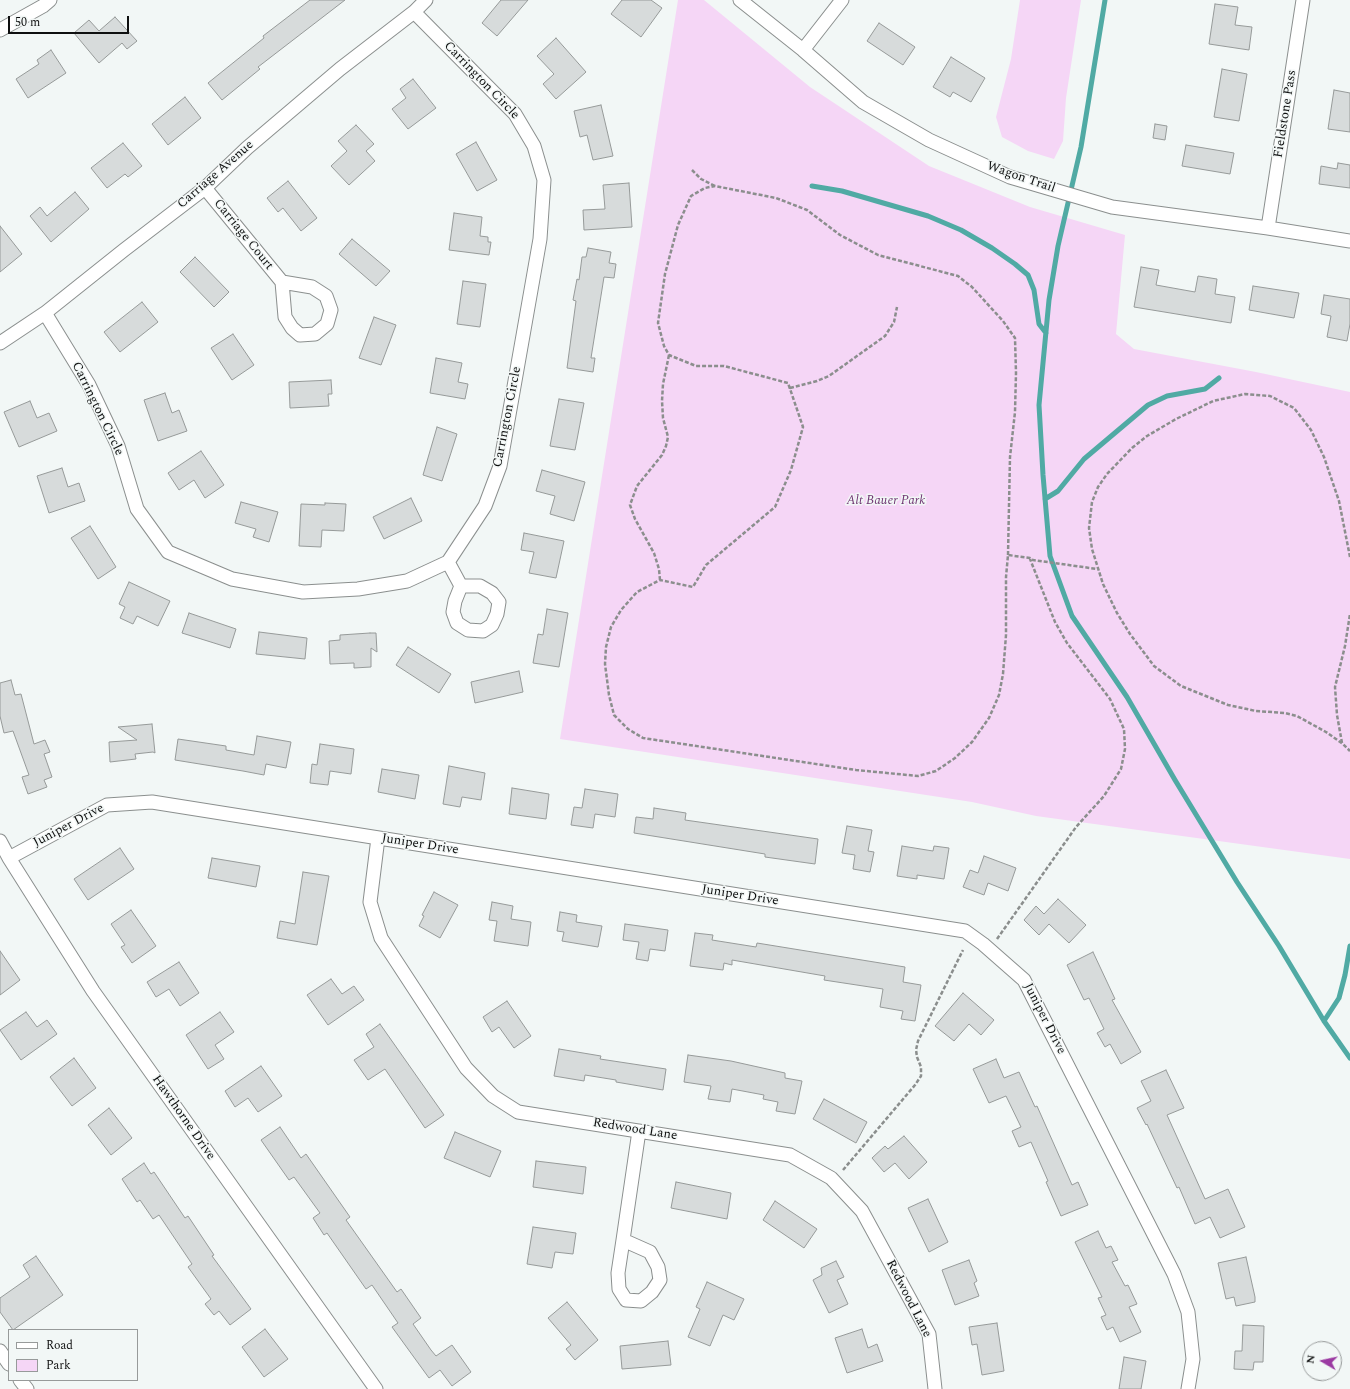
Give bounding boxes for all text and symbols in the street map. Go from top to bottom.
scale bar [10,8,131,34]
text: 50 m [15,13,40,32]
street label: Carrington Circle [440,39,522,123]
street label: Fieldstone Pass [1271,69,1301,159]
street label: Carriage Avenue [175,138,257,212]
street label: Wagon Trail [985,159,1057,197]
street label: Carriage Court [210,196,276,274]
street label: Carrington Circle [68,360,126,458]
street label: Carrington Circle [491,365,525,469]
park label: Alt Bauer Park [847,493,925,509]
street label: Juniper Drive [31,801,107,851]
street label: Juniper Drive [380,831,460,859]
street label: Juniper Drive [700,882,780,910]
street label: Juniper Drive [1019,981,1069,1057]
street label: Hawthorne Drive [148,1073,218,1163]
street label: Redwood Lane [592,1116,678,1144]
street label: Redwood Lane [882,1258,934,1340]
legend [8,1329,138,1381]
text: Road [46,1336,73,1355]
north arrow [1302,1341,1342,1381]
text: N [1302,1353,1320,1365]
text: Park [46,1356,71,1375]

